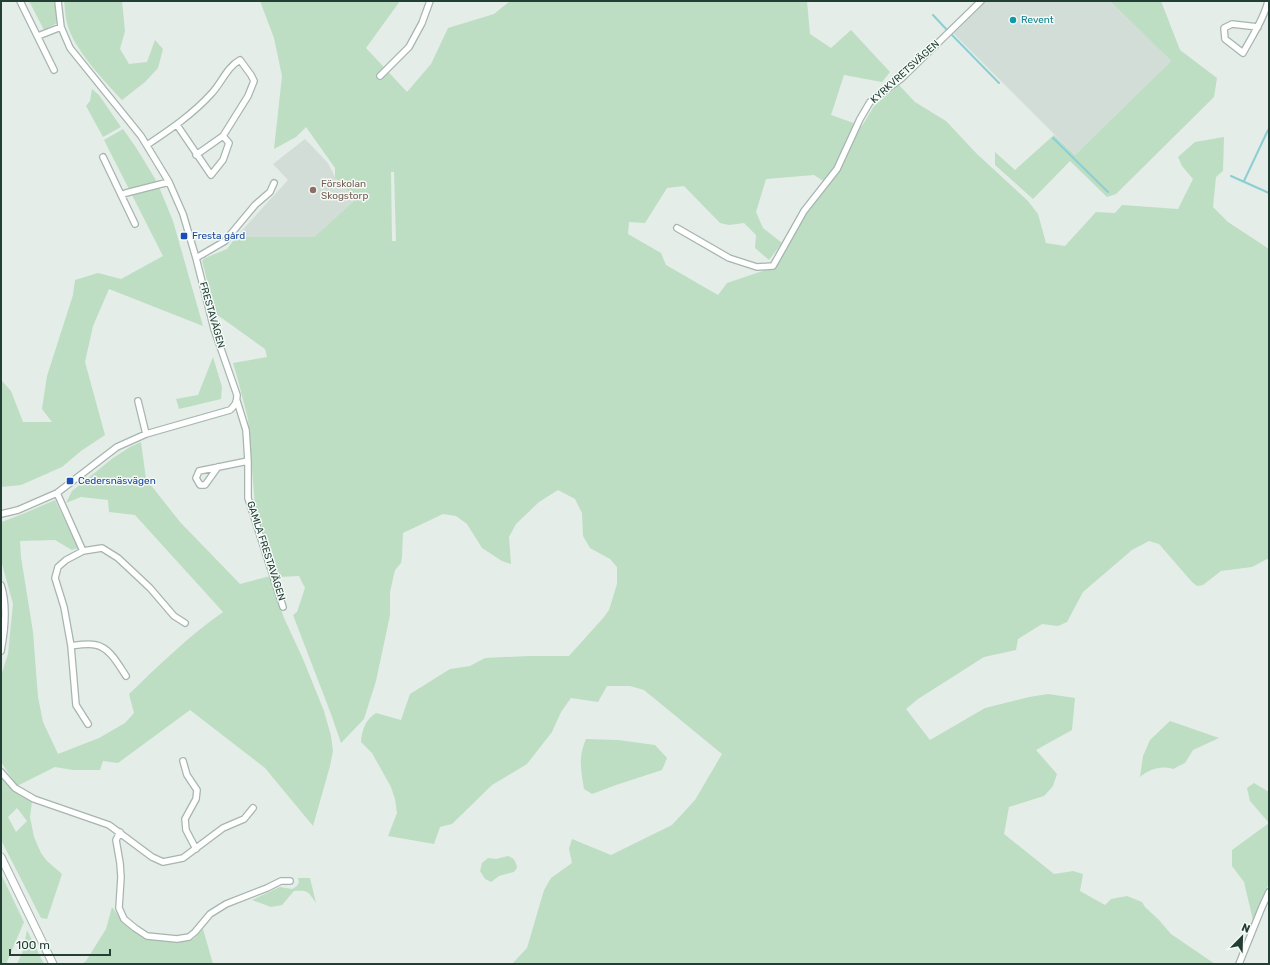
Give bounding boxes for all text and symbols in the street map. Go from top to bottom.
place label: Revent [1021,14,1054,26]
marker: Revent [1008,15,1018,25]
street label: KYRKVRETSVÄGEN [868,38,942,106]
place label: Förskolan Skogstorp [321,178,368,202]
marker: Förskolan Skogstorp [308,185,318,195]
place label: Fresta gård [192,230,245,242]
marker: Fresta gård [179,231,189,241]
street label: FRESTAVÄGEN [197,281,227,350]
place label: Cedersnäsvägen [78,475,156,487]
marker: Cedersnäsvägen [65,476,75,486]
street label: GAMLA FRESTAVÄGEN [244,500,288,602]
north arrow [1222,917,1262,957]
text: N [1240,921,1252,936]
scale bar [10,931,110,957]
text: 100 m [16,938,50,952]

